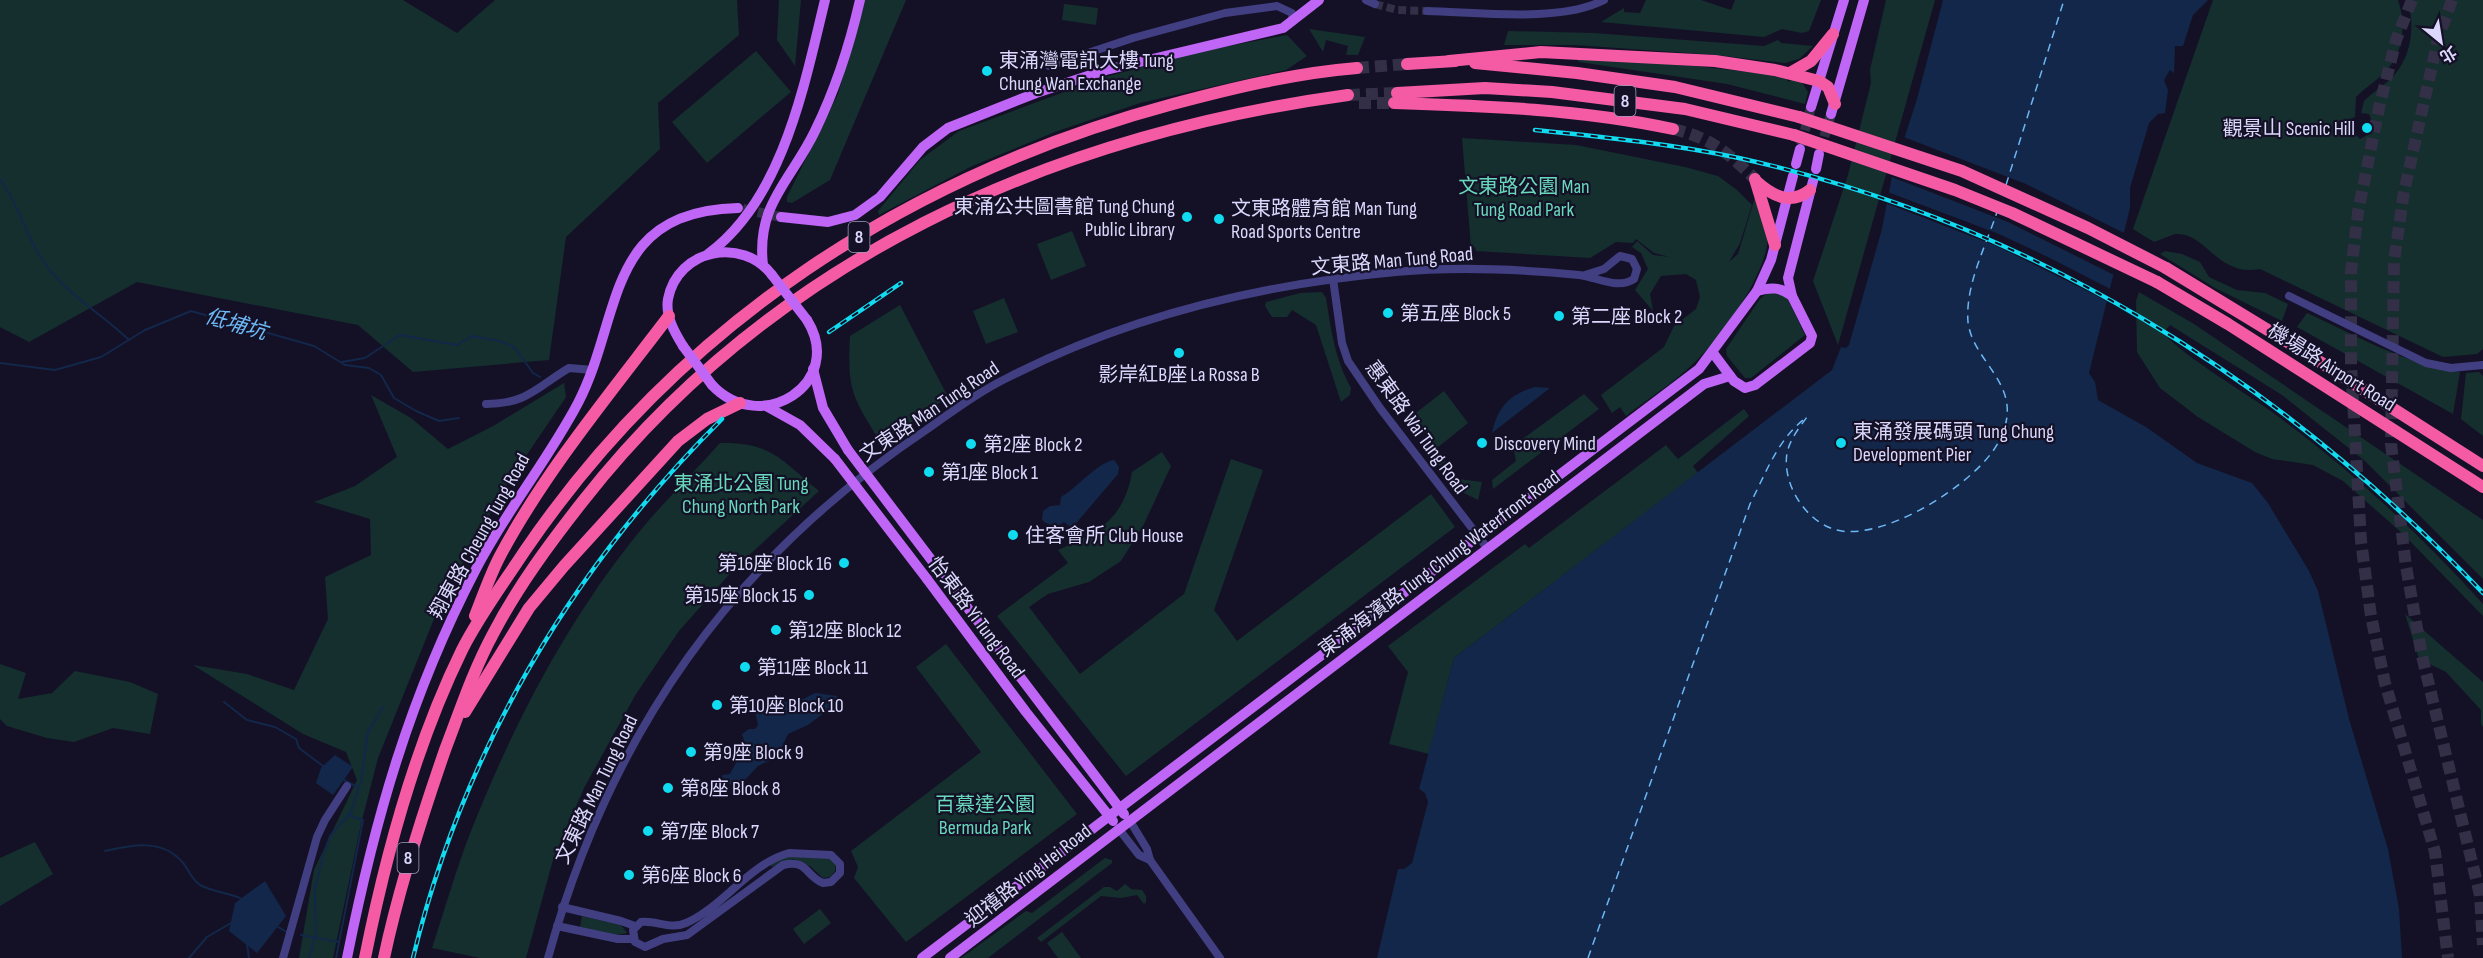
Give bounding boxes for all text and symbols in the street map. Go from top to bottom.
north arrow [2411,12,2471,72]
text: 北 [2436,41,2459,66]
place label: 東涌灣電訊大樓 Tung Chung Wan Exchange [999,49,1174,96]
marker: 東涌灣電訊大樓 Tung Chung Wan Exchange [980,64,994,78]
road number: 8 [1614,86,1636,116]
place label: 觀景山 Scenic Hill [2223,117,2355,141]
marker: 觀景山 Scenic Hill [2360,121,2374,135]
park label: 文東路公園 Man Tung Road Park [1458,175,1590,222]
place label: 東涌公共圖書館 Tung Chung Public Library [954,195,1175,242]
place label: 文東路體育館 Man Tung Road Sports Centre [1231,197,1417,244]
marker: 東涌公共圖書館 Tung Chung Public Library [1180,210,1194,224]
marker: 文東路體育館 Man Tung Road Sports Centre [1212,212,1226,226]
road number: 8 [848,222,870,252]
street label: 文東路 Man Tung Road [1310,242,1474,280]
place label: 第五座 Block 5 [1400,302,1511,326]
water label: 低埔坑 [202,304,272,346]
place label: 第二座 Block 2 [1571,305,1682,329]
marker: 第五座 Block 5 [1381,306,1395,320]
marker: 第二座 Block 2 [1552,309,1566,323]
street label: 機場路 Airport Road [2263,319,2400,417]
marker: 影岸紅B座 La Rossa B [1172,346,1186,360]
street label: 文東路 Man Tung Road [855,356,1004,467]
street label: 惠東路 Wai Tung Road [1360,356,1472,499]
place label: 影岸紅B座 La Rossa B [1098,363,1260,387]
place label: 東涌發展碼頭 Tung Chung Development Pier [1853,420,2054,467]
place label: Discovery Mind [1494,432,1596,456]
place label: 第2座 Block 2 [983,433,1082,457]
marker: Discovery Mind [1475,436,1489,450]
marker: 東涌發展碼頭 Tung Chung Development Pier [1834,436,1848,450]
marker: 第2座 Block 2 [964,437,978,451]
street label: 翔東路 Cheung Tung Road [424,449,535,623]
place label: 第1座 Block 1 [941,461,1038,485]
marker: 第1座 Block 1 [922,465,936,479]
street label: 東涌海濱路 Tung Chung Waterfront Road [1314,465,1565,662]
park label: 東涌北公園 Tung Chung North Park [674,472,808,519]
place label: 住客會所 Club House [1025,524,1183,548]
marker: 住客會所 Club House [1006,528,1020,542]
place label: 第16座 Block 16 [718,552,832,576]
street label: 怡東路 Yi Tung Road [923,552,1030,683]
marker: 第16座 Block 16 [837,556,851,570]
place label: 第15座 Block 15 [684,584,797,608]
marker: 第15座 Block 15 [802,588,816,602]
place label: 第12座 Block 12 [788,619,902,643]
marker: 第12座 Block 12 [769,623,783,637]
place label: 第11座 Block 11 [757,656,868,680]
marker: 第11座 Block 11 [738,660,752,674]
place label: 第10座 Block 10 [729,694,844,718]
marker: 第10座 Block 10 [710,698,724,712]
street label: 文東路 Man Tung Road [550,711,643,868]
place label: 第9座 Block 9 [703,741,804,765]
marker: 第9座 Block 9 [684,745,698,759]
place label: 第8座 Block 8 [680,777,780,801]
marker: 第8座 Block 8 [661,781,675,795]
park label: 百慕達公園 Bermuda Park [935,793,1035,840]
street label: 迎禧路 Ying Hei Road [961,819,1096,932]
place label: 第7座 Block 7 [660,820,759,844]
marker: 第7座 Block 7 [641,824,655,838]
road number: 8 [398,843,418,873]
place label: 第6座 Block 6 [641,864,741,888]
marker: 第6座 Block 6 [622,868,636,882]

